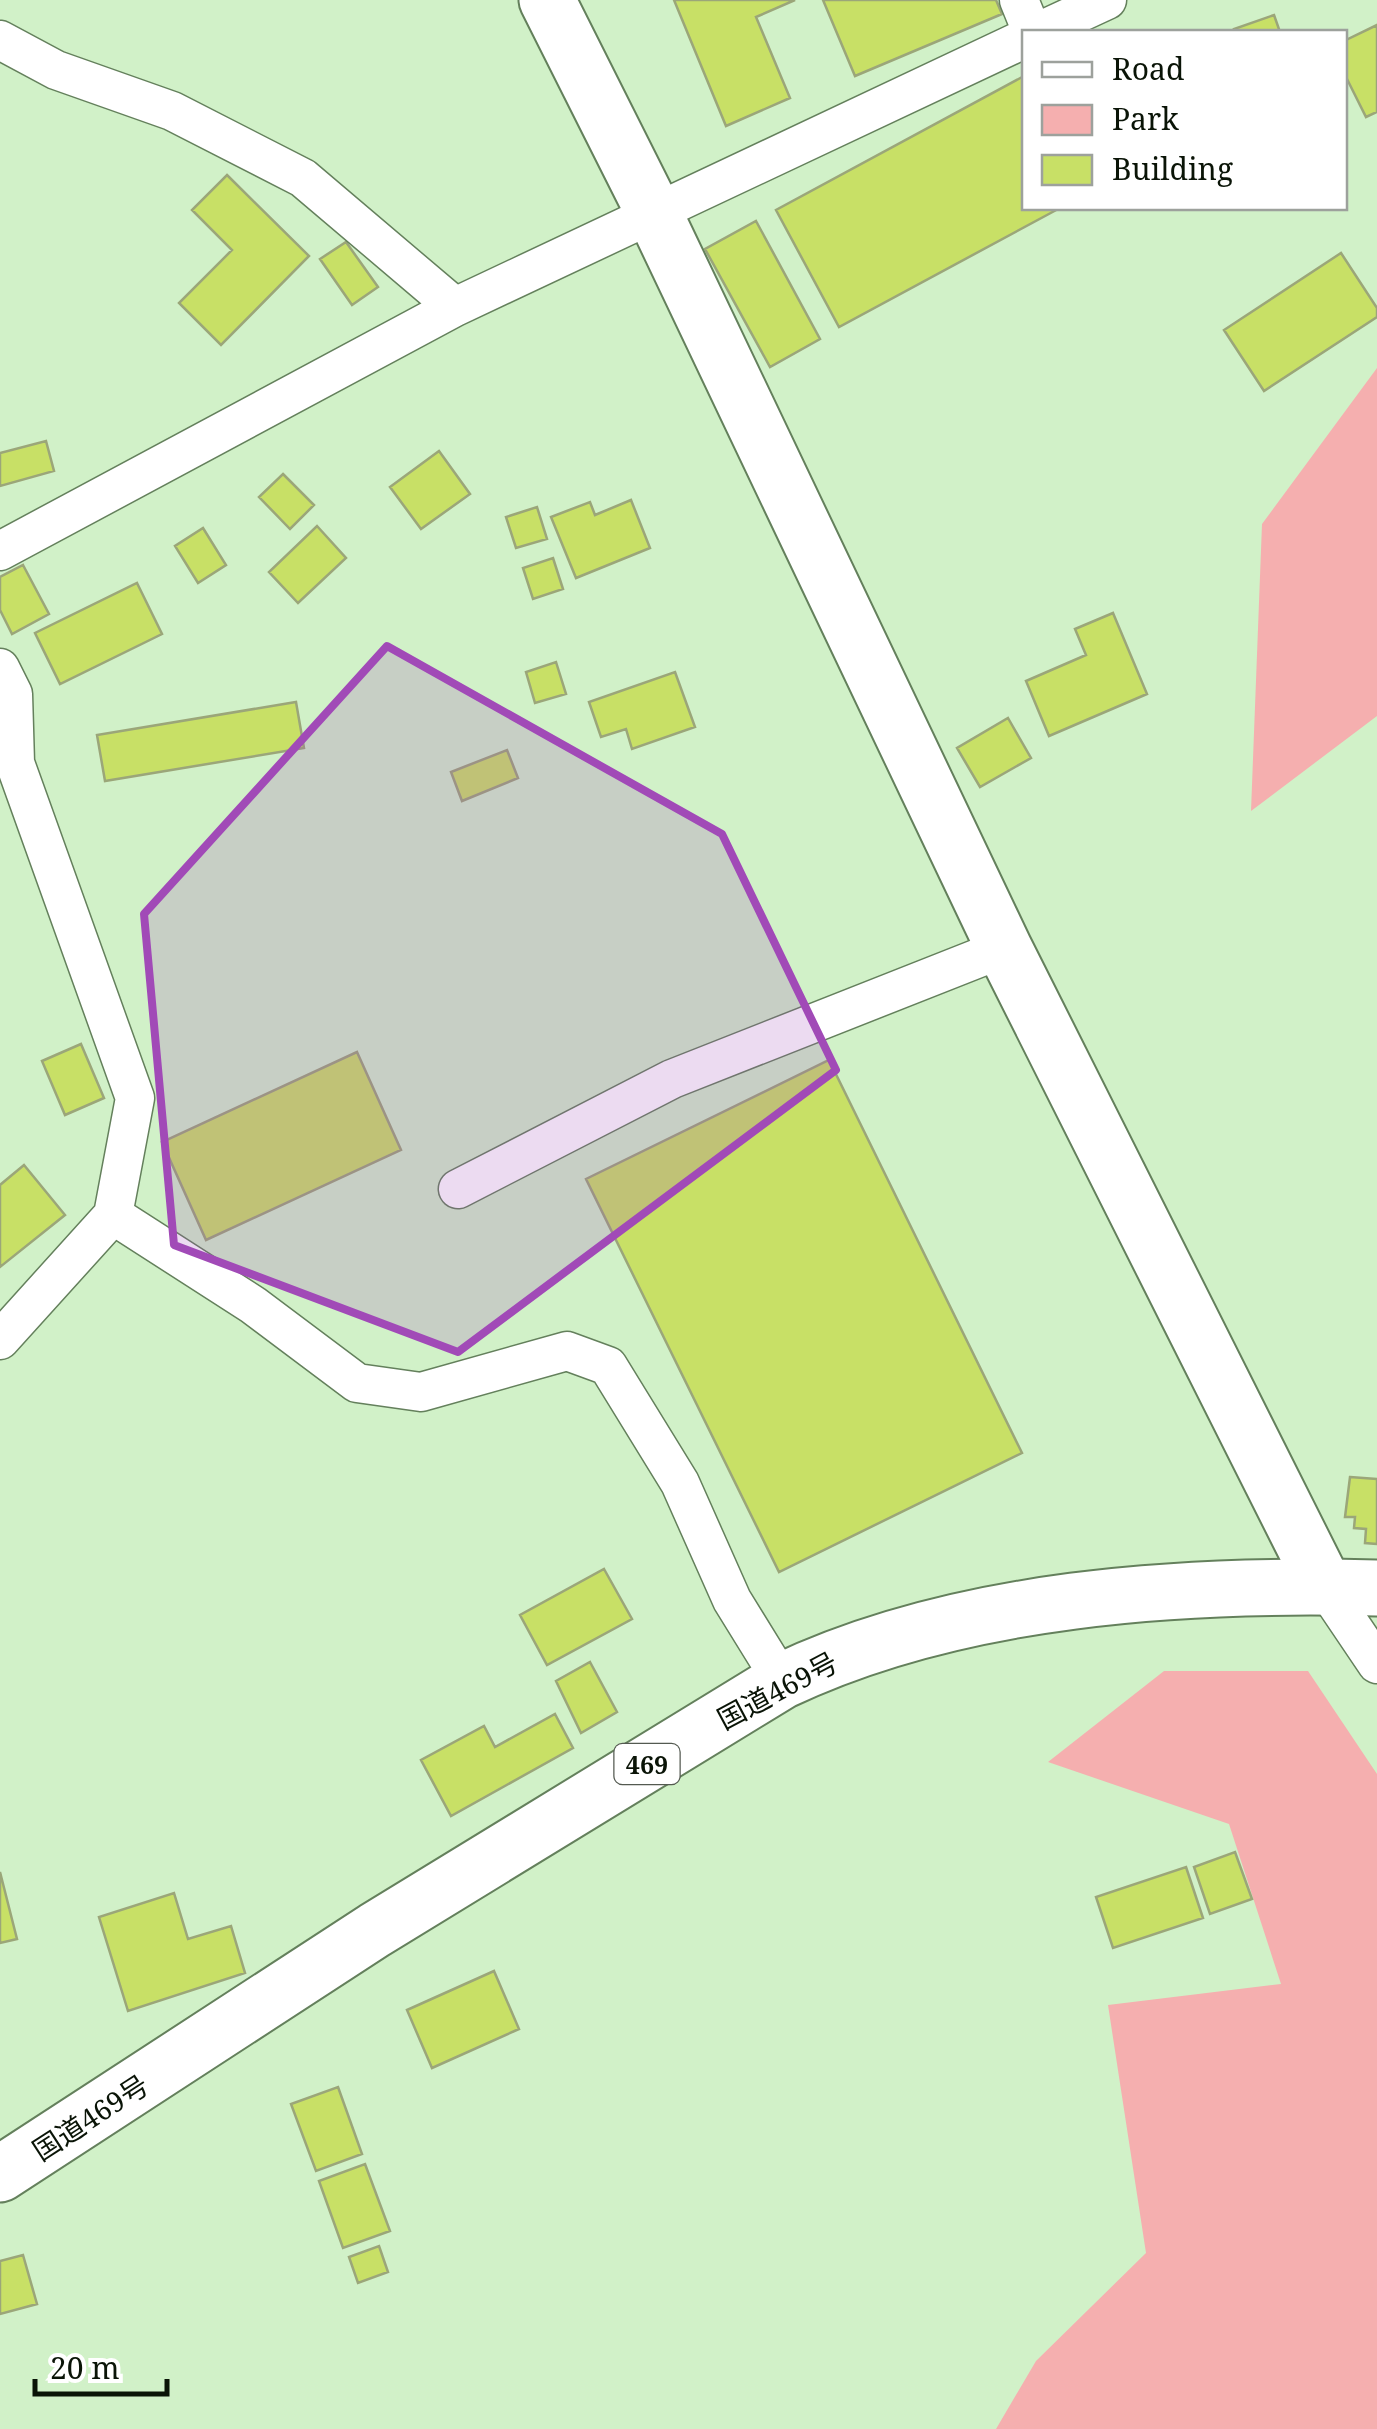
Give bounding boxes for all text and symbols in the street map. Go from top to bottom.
legend [1022,30,1347,210]
text: Road [1112,48,1184,89]
text: Park [1112,98,1179,139]
text: Building [1112,148,1233,189]
street label: 国道469号 [710,1642,844,1738]
road number: 469 [614,1744,680,1784]
street label: 国道469号 [25,2065,155,2169]
scale bar [35,2334,168,2396]
text: 20 m [50,2347,120,2388]

